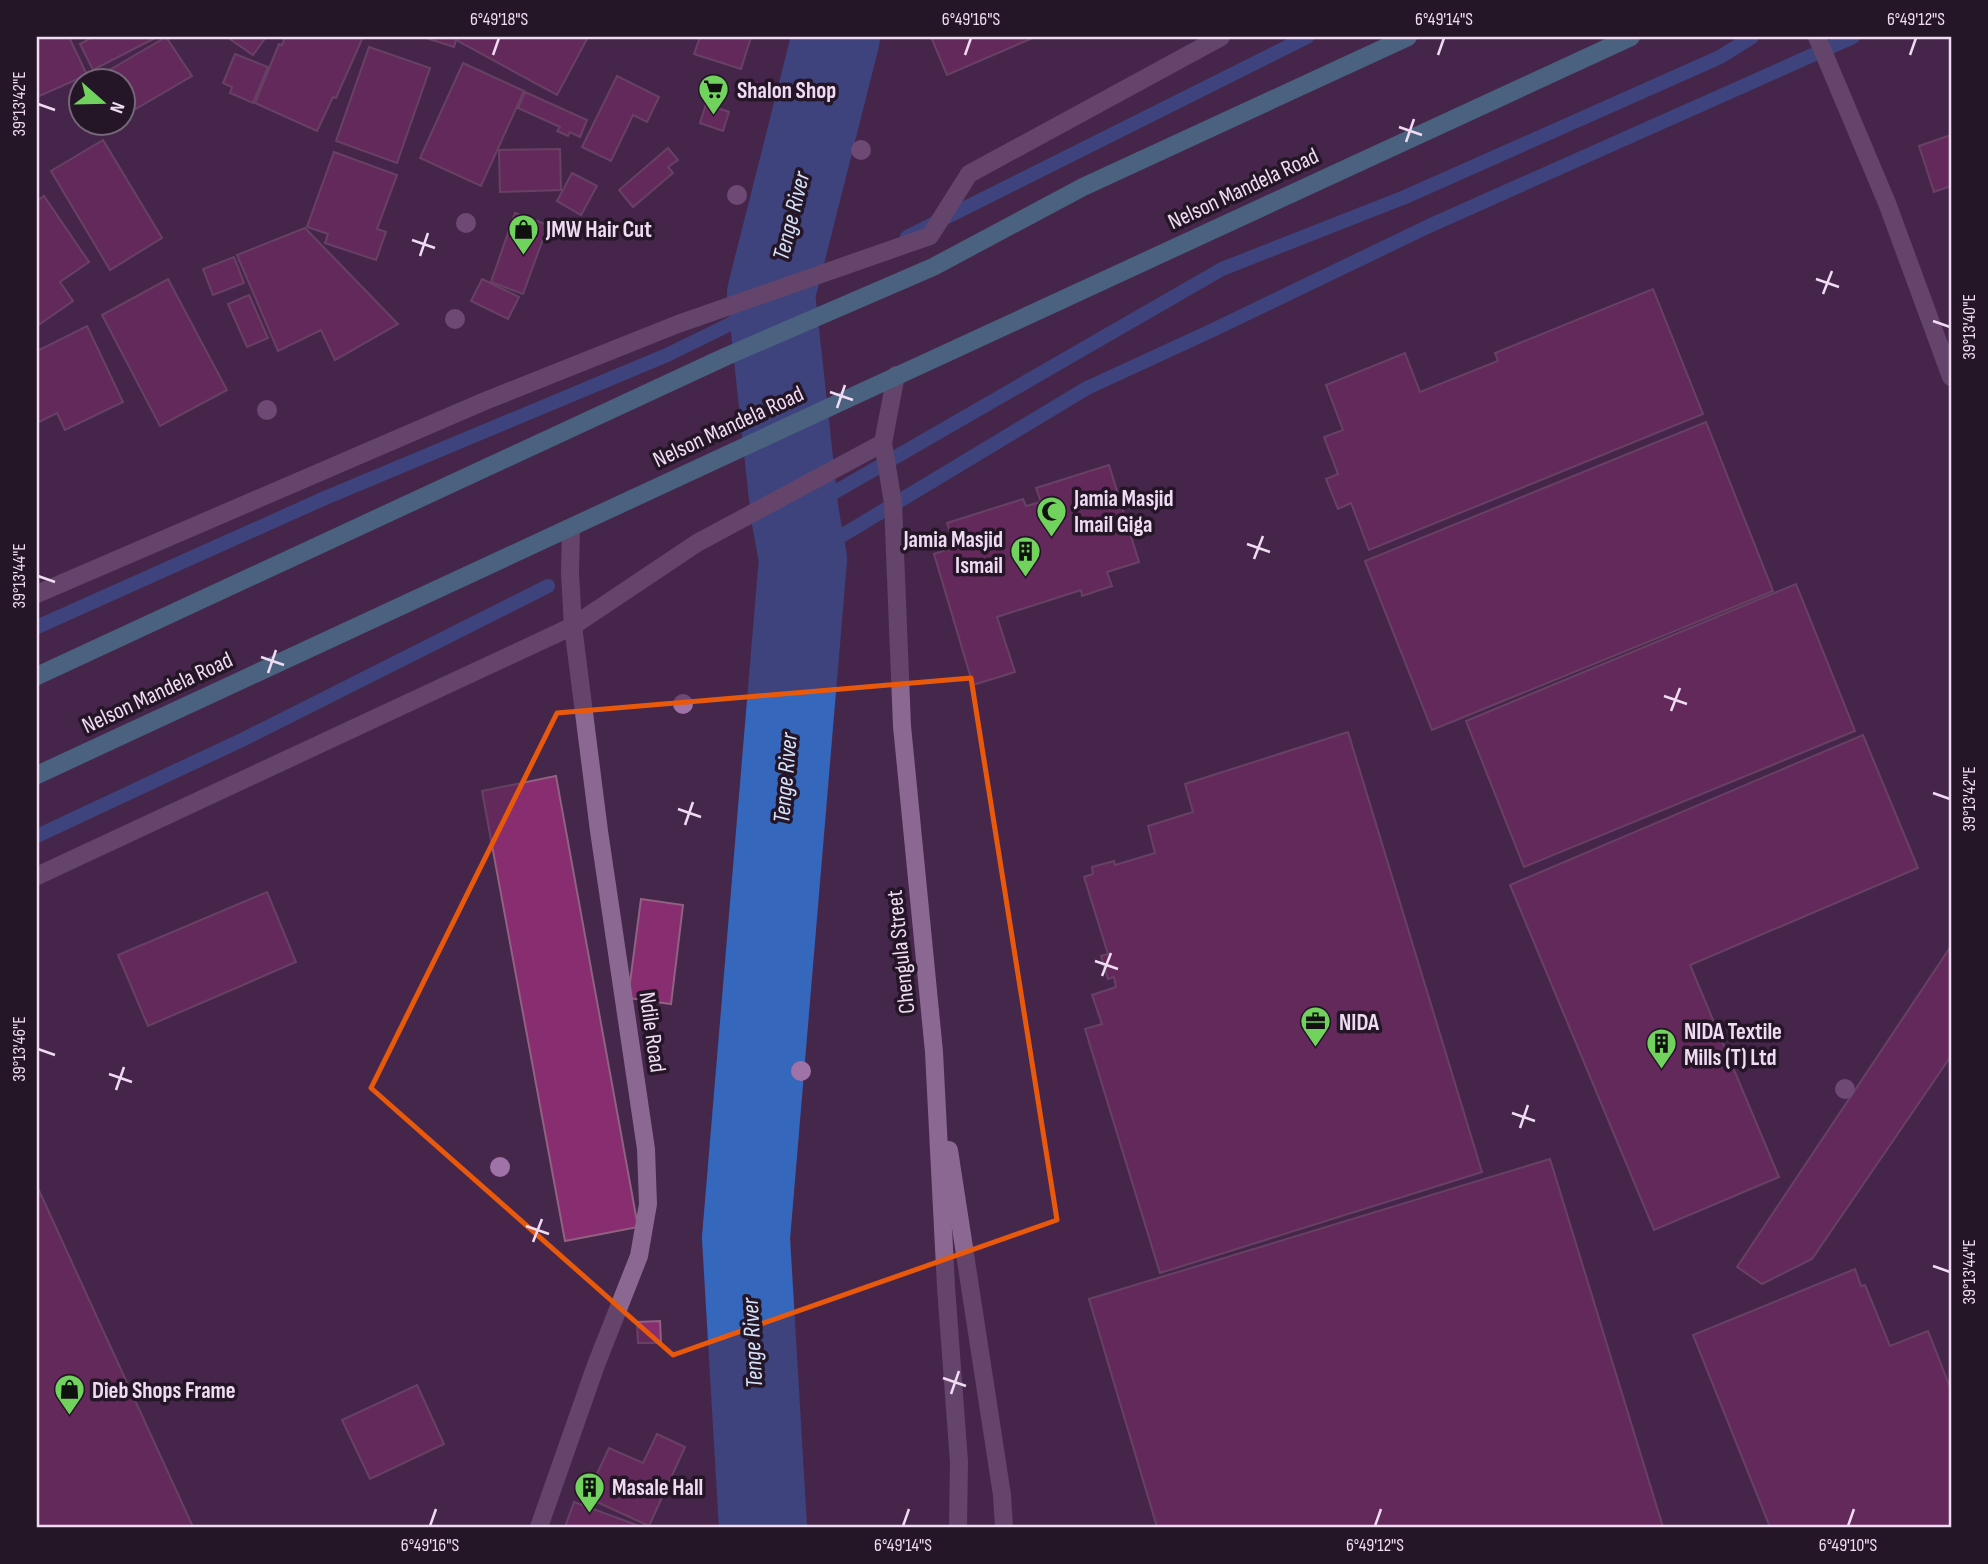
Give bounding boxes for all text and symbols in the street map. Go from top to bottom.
text: 6°49'18"S [470,9,528,30]
text: 6°49'16"S [942,9,1000,30]
text: 6°49'14"S [1415,9,1473,30]
text: 6°49'12"S [1887,9,1945,30]
north arrow [66,66,136,136]
text: 39°13'42"E [9,71,30,137]
supermarket icon: Shalon Shop [697,73,731,117]
place label: Shalon Shop [737,77,836,105]
text: N [104,99,129,116]
street label: Nelson Mandela Road [1164,142,1323,236]
water label: Tenge River [766,168,817,264]
shop icon: JMW Hair Cut [506,212,540,256]
place label: JMW Hair Cut [545,216,652,244]
text: 39°13'40"E [1959,294,1980,360]
street label: Nelson Mandela Road [649,380,808,474]
place label: Jamia Masjid Imail Giga [1073,485,1174,539]
mosque icon: Jamia Masjid Imail Giga [1034,494,1068,538]
place label: Jamia Masjid Ismail [902,526,1003,580]
building icon: Jamia Masjid Ismail [1009,535,1043,579]
text: 39°13'44"E [9,543,30,609]
street label: Nelson Mandela Road [78,646,237,740]
water label: Tenge River [767,730,804,824]
text: 39°13'42"E [1959,766,1980,832]
street label: Chengula Street [881,889,921,1015]
street label: Ndile Road [633,990,672,1074]
office icon: NIDA [1299,1005,1333,1049]
place label: NIDA [1339,1009,1380,1037]
text: 39°13'46"E [9,1016,30,1082]
place label: NIDA Textile Mills (T) Ltd [1684,1018,1782,1072]
building icon: NIDA Textile Mills (T) Ltd [1644,1027,1678,1071]
text: 39°13'44"E [1959,1239,1980,1305]
water label: Tenge River [736,1296,769,1389]
shop icon: Dieb Shops Frame [52,1373,86,1417]
place label: Dieb Shops Frame [92,1377,236,1405]
building icon: Masale Hall [572,1470,606,1514]
place label: Masale Hall [612,1474,703,1502]
text: 6°49'16"S [401,1535,459,1556]
text: 6°49'14"S [874,1535,932,1556]
text: 6°49'12"S [1346,1535,1404,1556]
text: 6°49'10"S [1819,1535,1878,1556]

